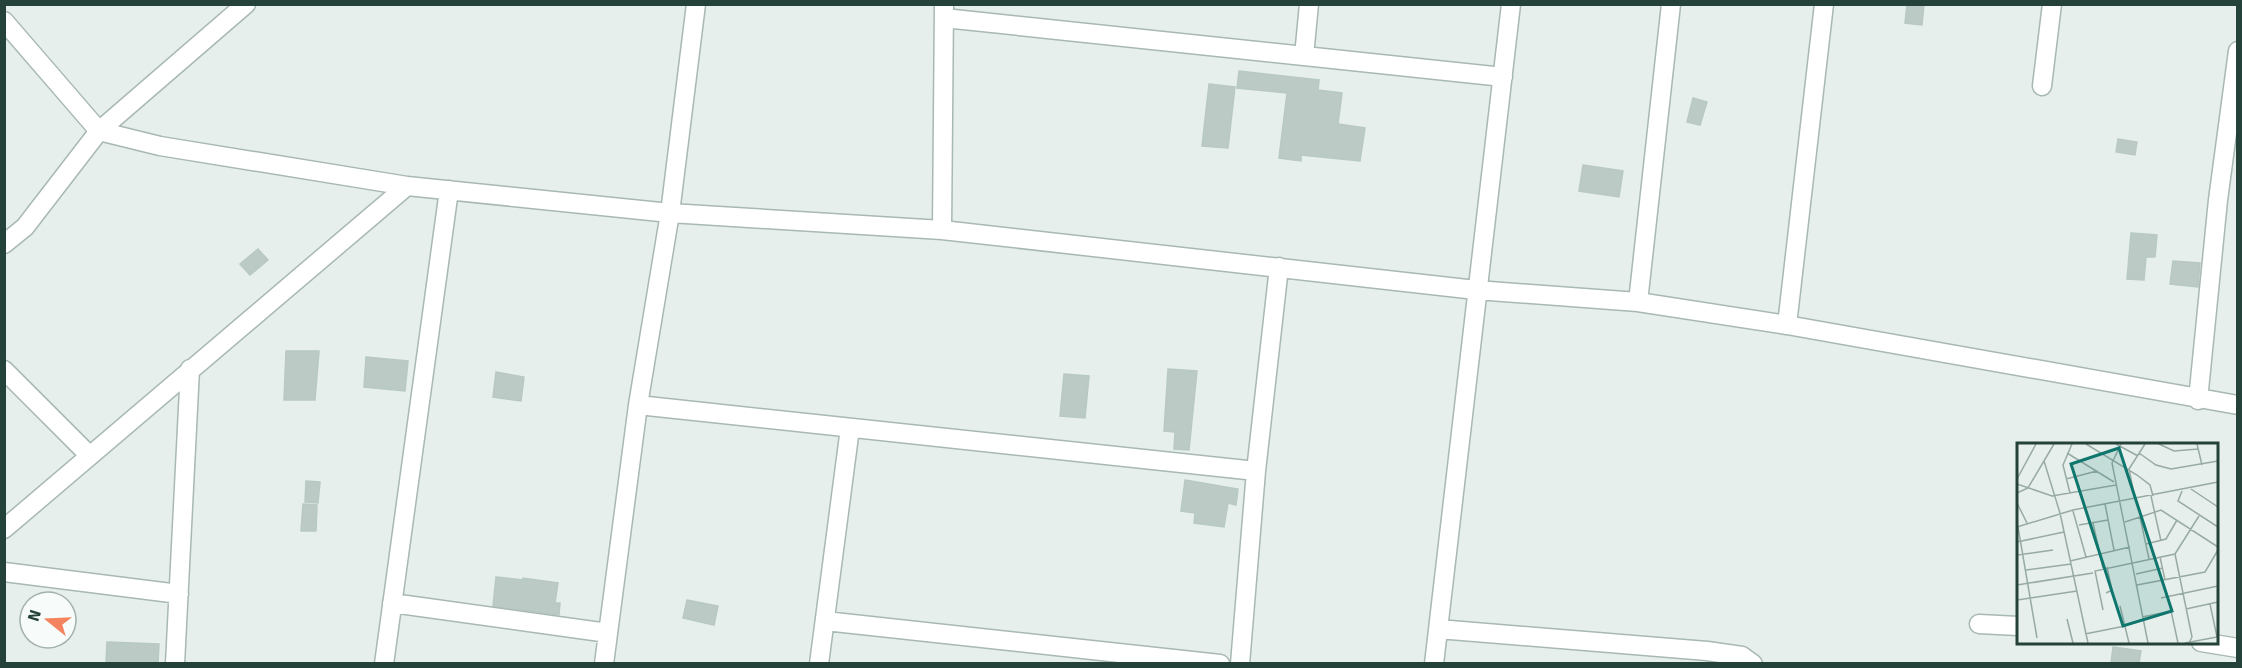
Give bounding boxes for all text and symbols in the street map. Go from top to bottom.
inset map [2017,443,2218,644]
north arrow [18,590,78,650]
text: N [23,607,46,624]

